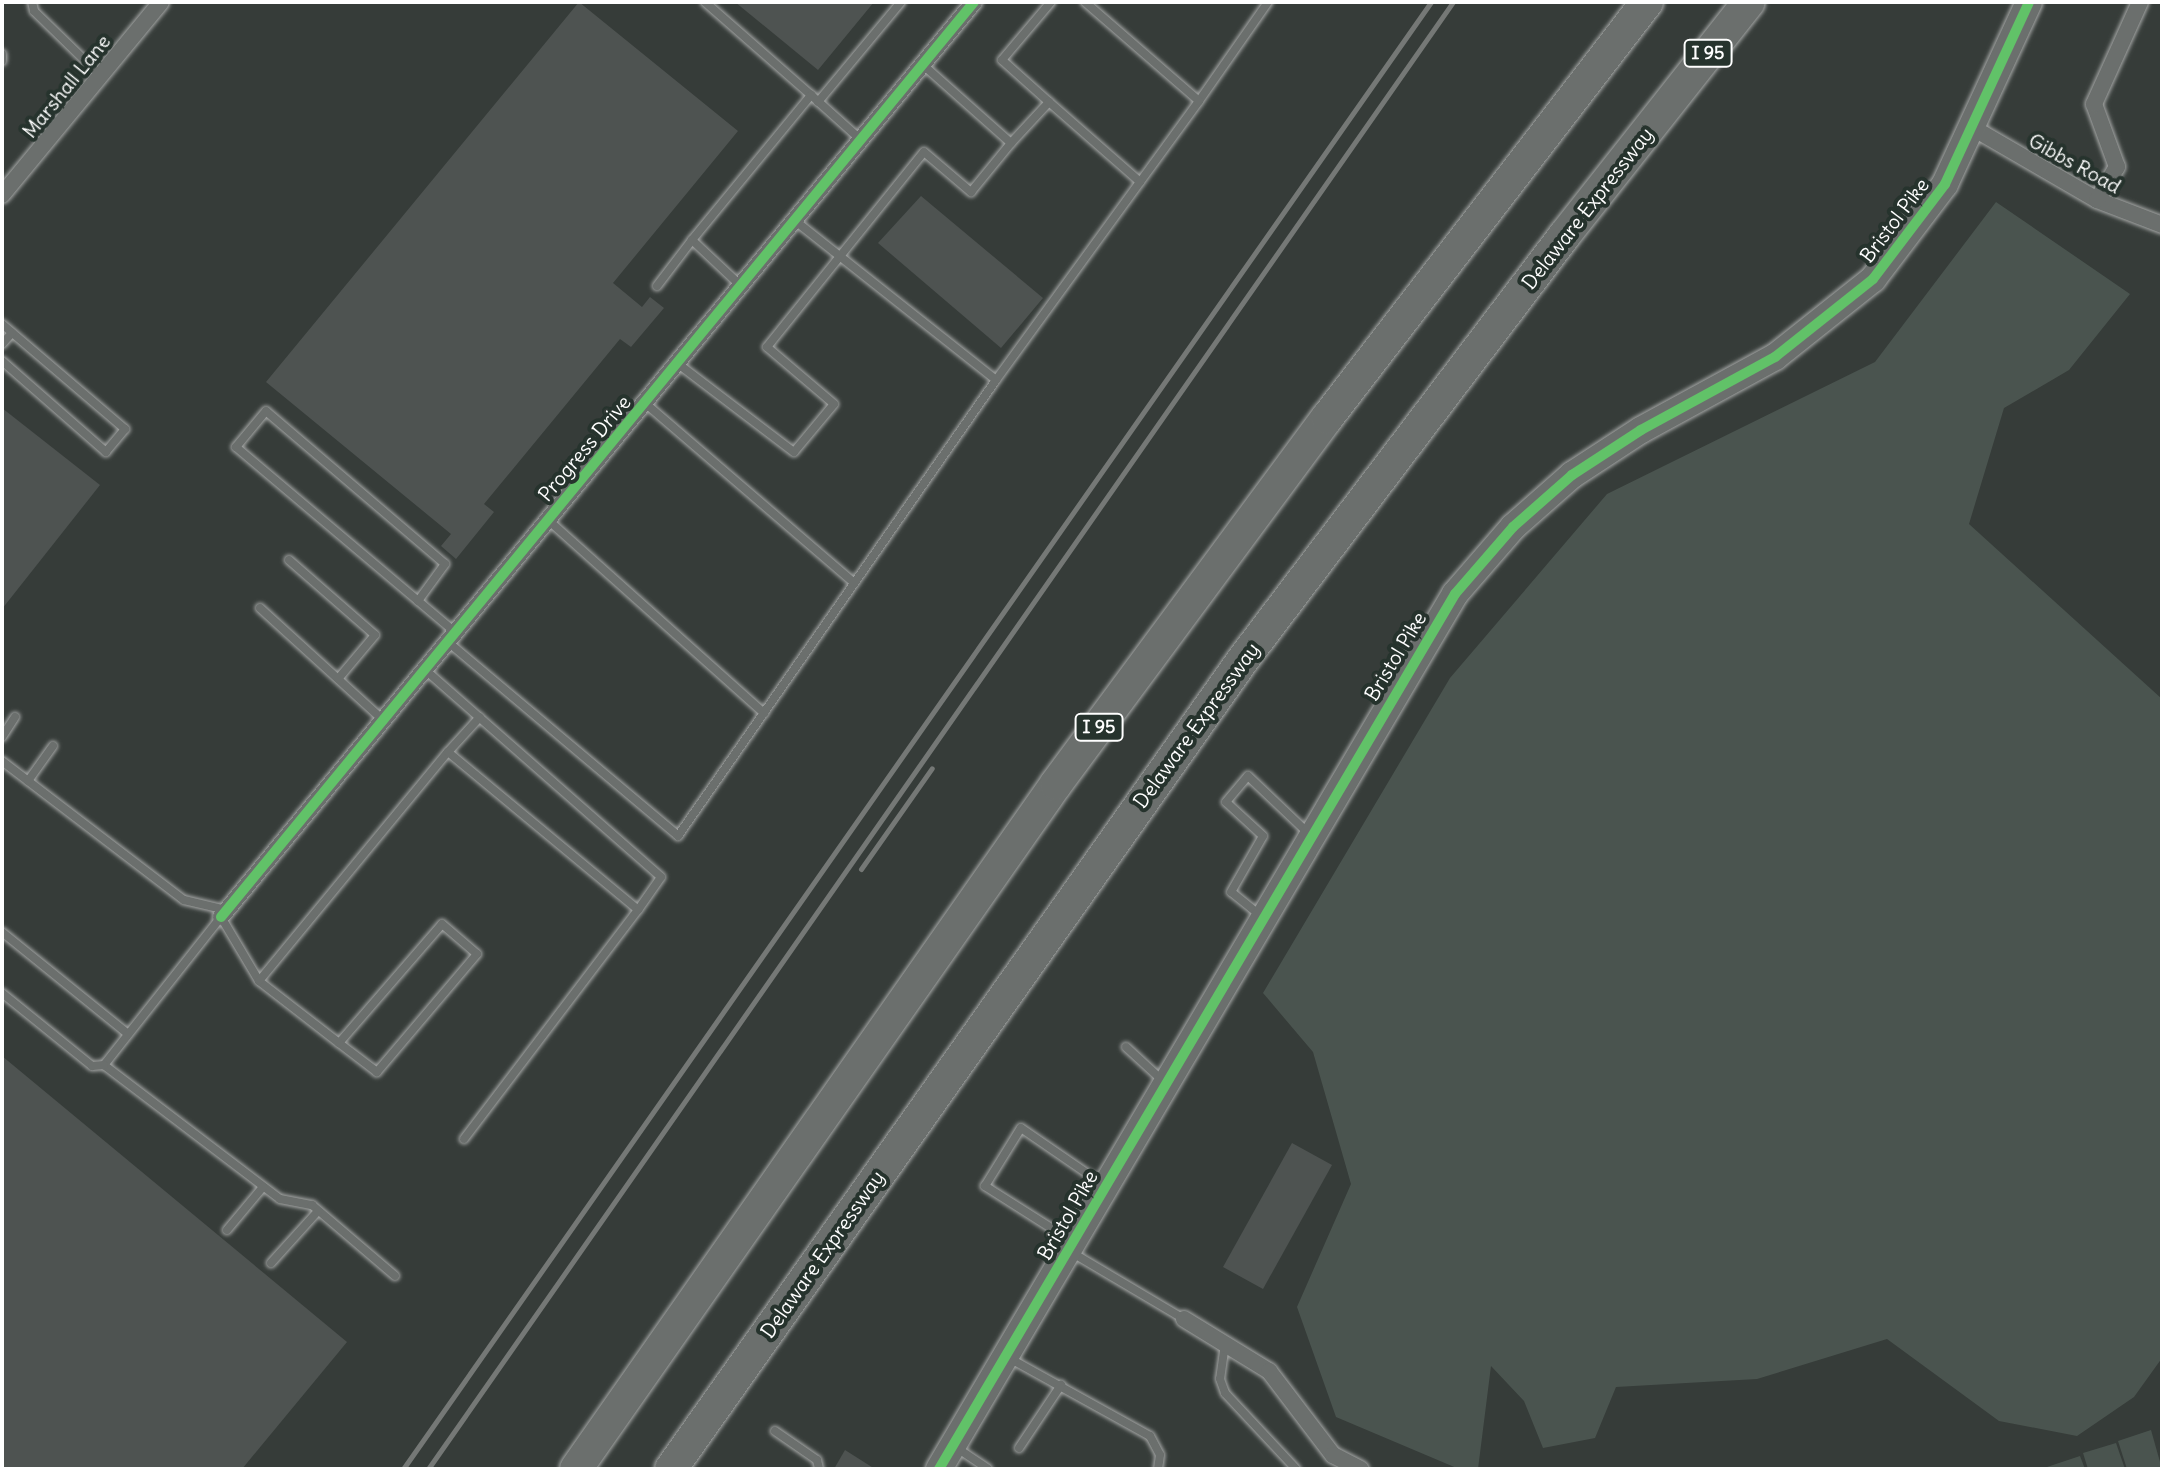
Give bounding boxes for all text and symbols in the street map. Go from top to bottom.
street label: Marshall Lane [17,30,115,142]
road number: I 95 [1682,39,1734,67]
street label: Delaware Expressway [1516,122,1658,294]
street label: Gibbs Road [2025,128,2125,198]
street label: Bristol Pike [1855,173,1933,267]
street label: Progress Drive [533,390,635,506]
street label: Bristol Pike [1359,607,1431,705]
street label: Delaware Expressway [1128,637,1264,813]
road number: I 95 [1073,713,1125,741]
street label: Delaware Expressway [755,1166,889,1342]
street label: Bristol Pike [1032,1166,1102,1264]

